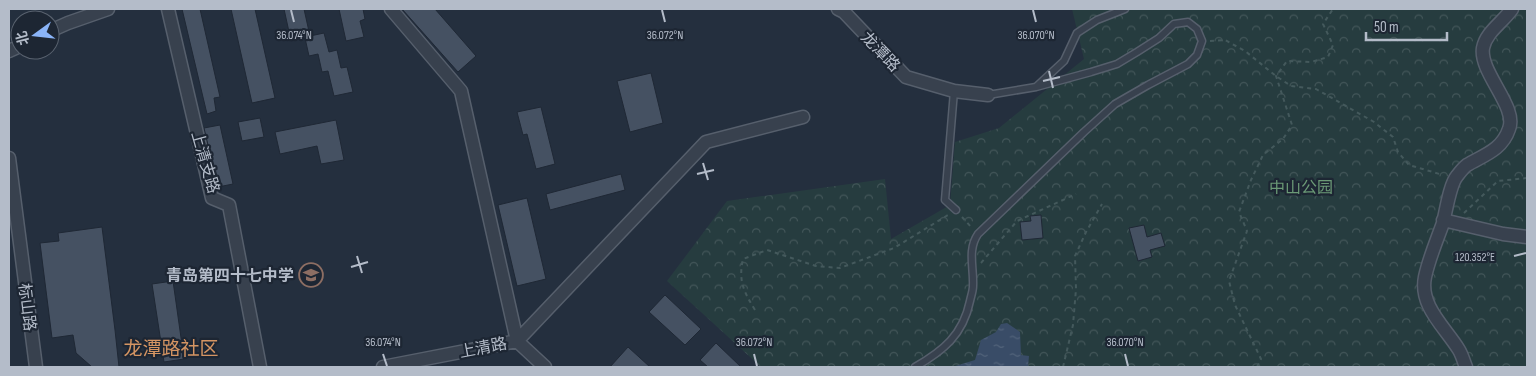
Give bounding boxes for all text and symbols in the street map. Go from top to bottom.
north arrow [10,10,60,60]
scale bar [1366,10,1447,42]
text: 50 m [1374,18,1399,37]
text: 36.074°N [276,28,312,43]
text: 36.072°N [647,28,683,43]
street label: 龙潭路 [856,28,903,76]
text: 36.070°N [1017,28,1055,43]
text: 北 [13,29,33,47]
street label: 上清支路 [187,129,223,196]
park label: 中山公园 [1269,179,1333,198]
text: 120.352°E [1455,250,1495,265]
school or university icon: 青岛第四十七中学 [298,262,324,288]
place label: 青岛第四十七中学 [166,267,294,286]
street label: 标山路 [14,282,39,332]
text: 36.074°N [365,335,401,350]
street label: 上清路 [458,335,509,362]
text: 36.072°N [736,335,772,350]
text: 36.070°N [1106,335,1144,350]
district label: 龙潭路社区 [123,338,219,361]

